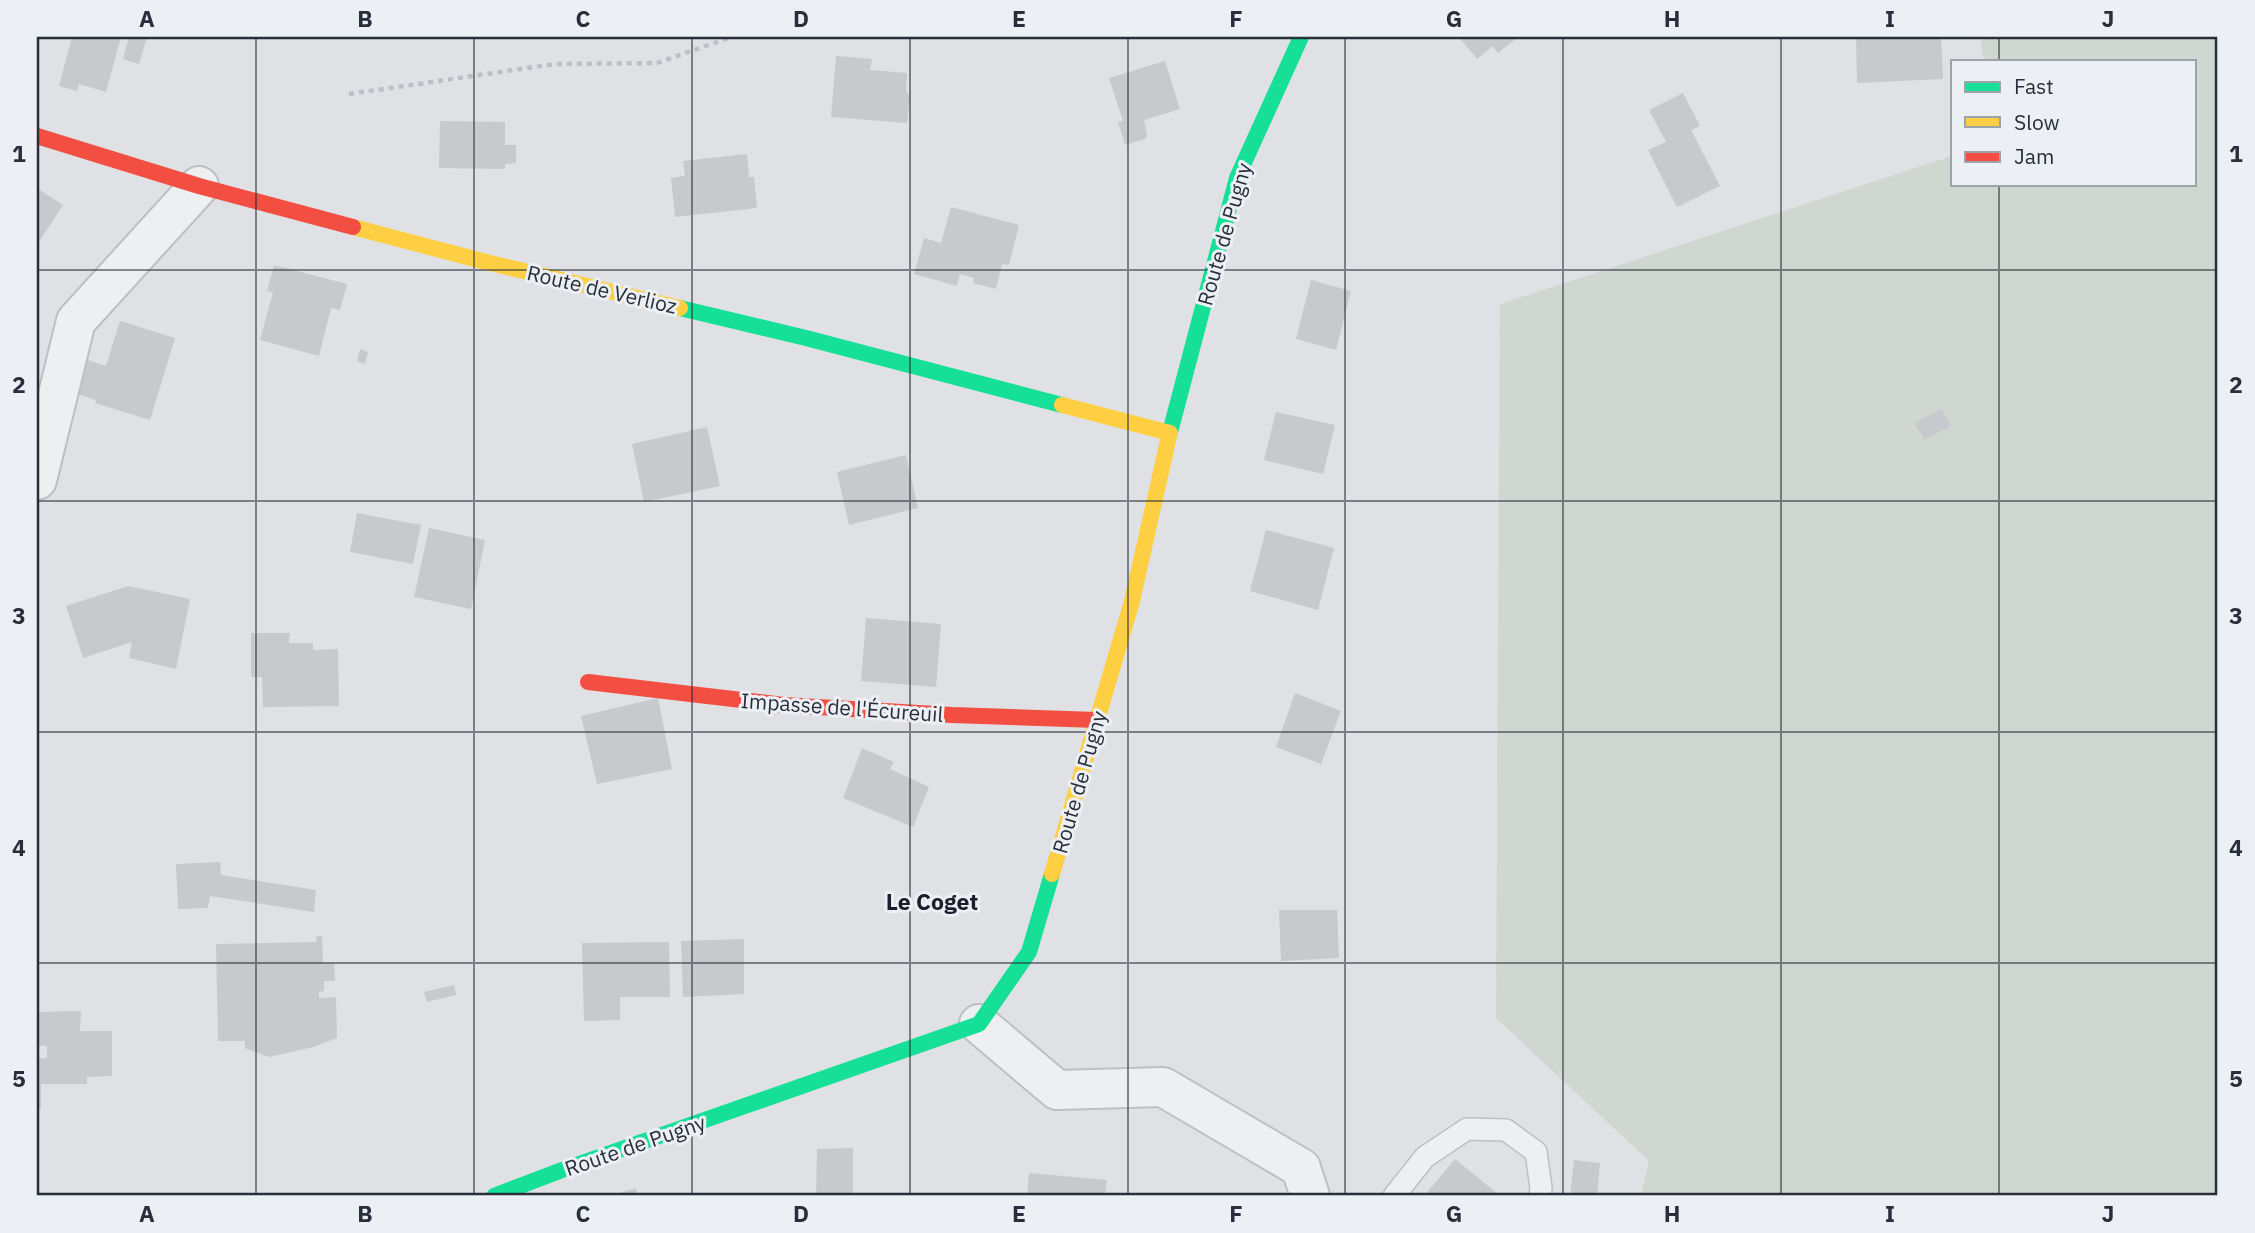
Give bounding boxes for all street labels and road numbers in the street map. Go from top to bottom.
street label: Route de Pugny [1190,159,1258,309]
street label: Route de Verlioz [524,258,680,320]
street label: Impasse de l'Écureuil [740,686,944,728]
street label: Route de Pugny [1045,707,1113,857]
street label: Route de Pugny [561,1108,710,1182]

